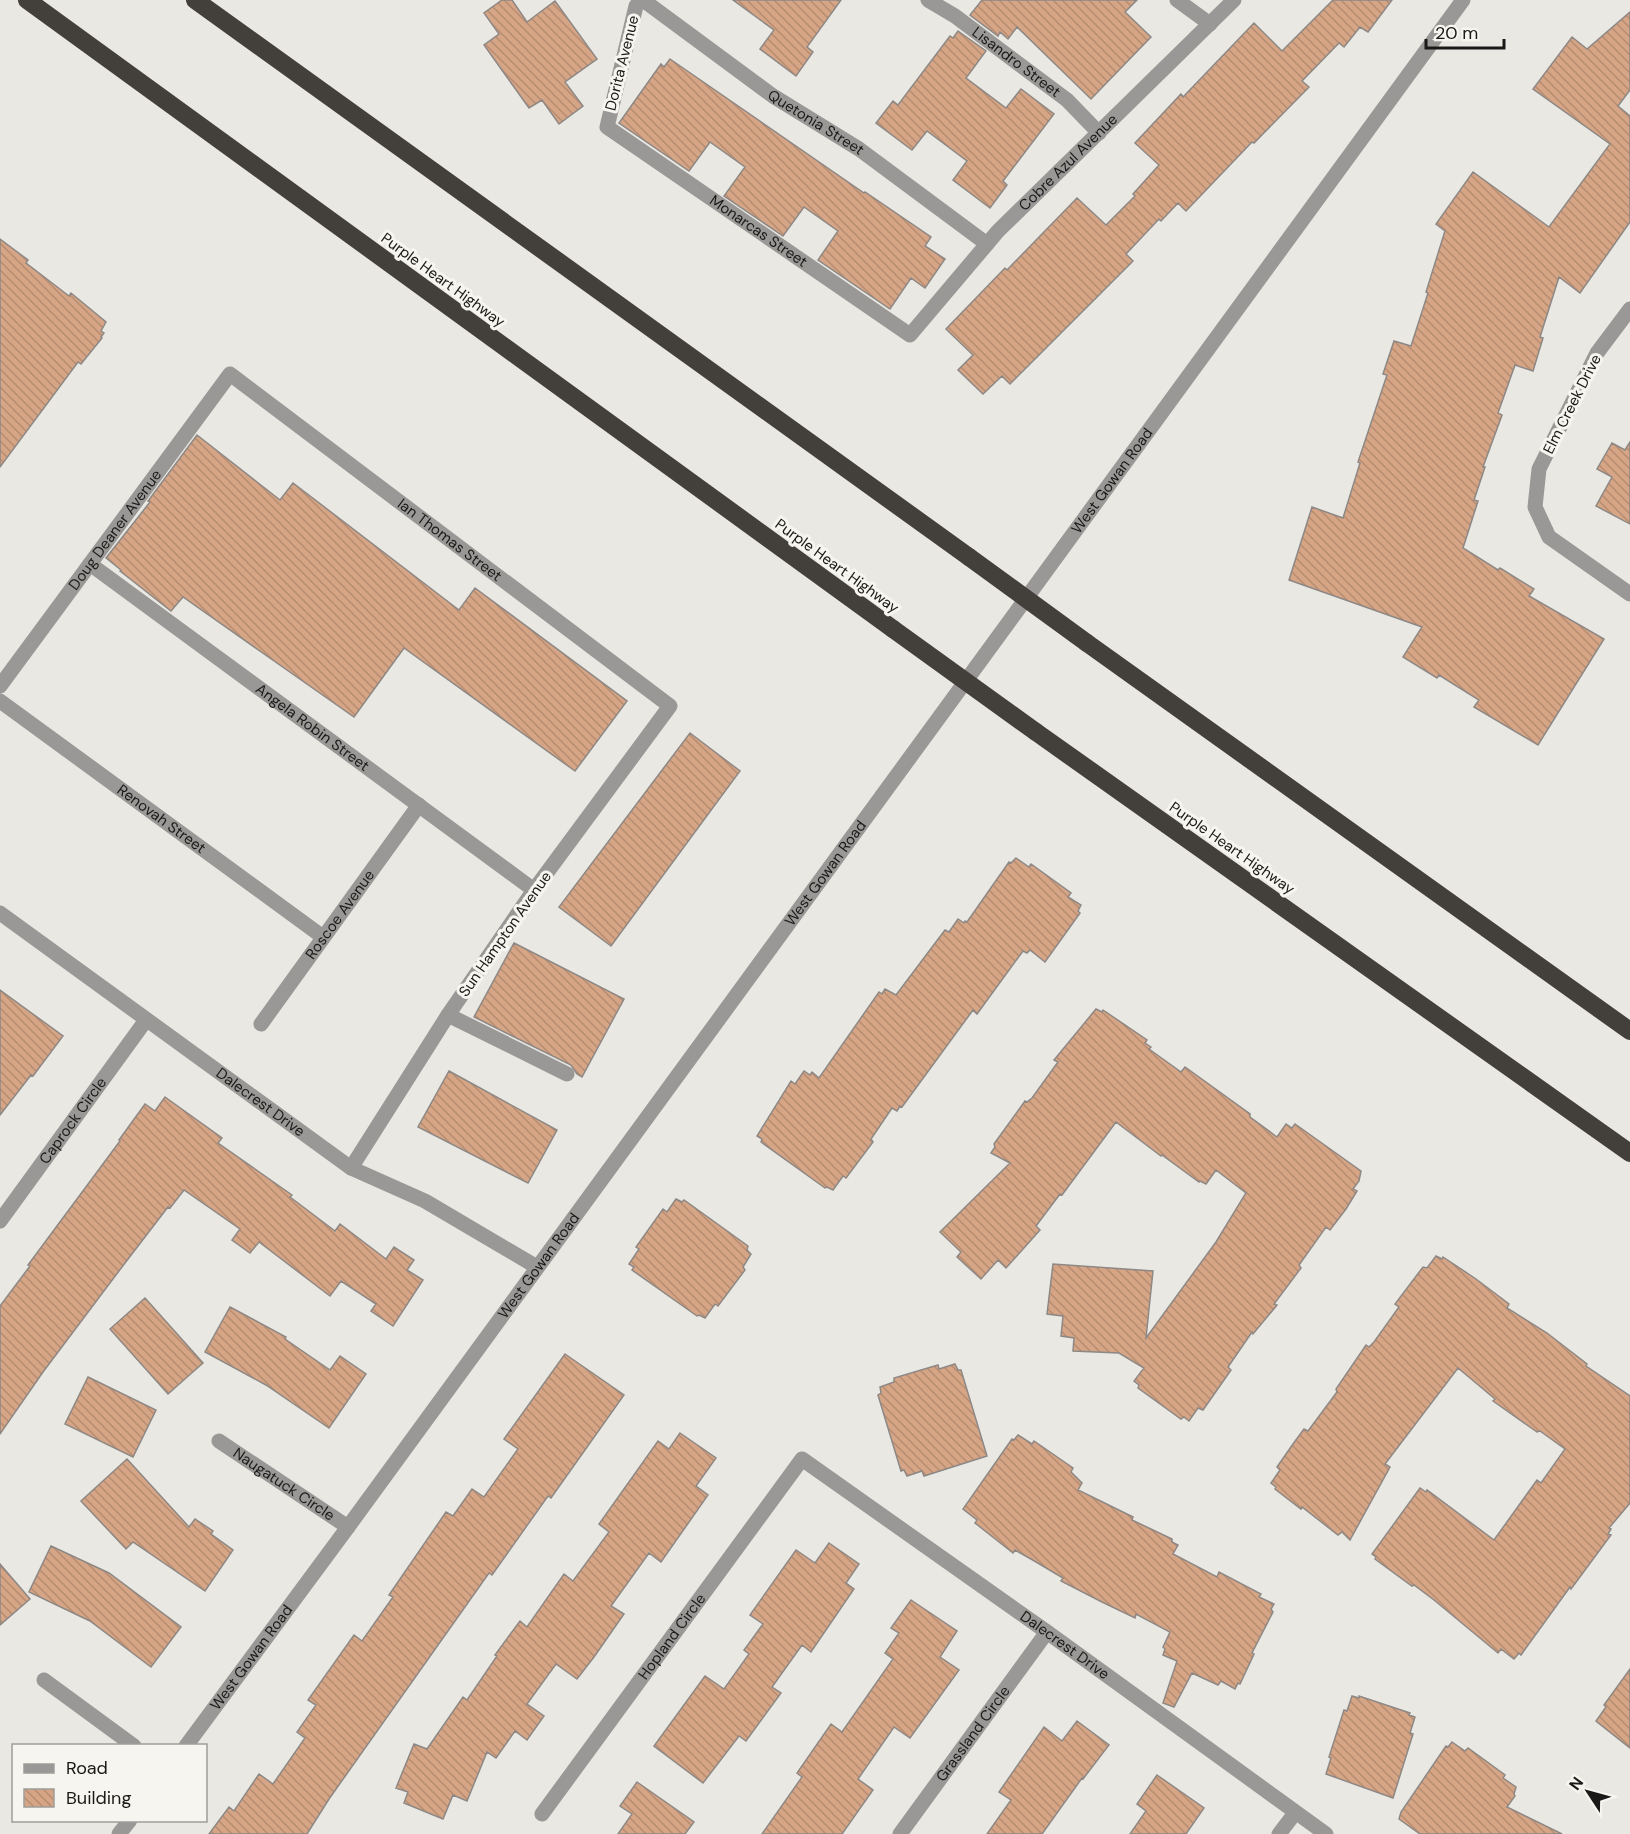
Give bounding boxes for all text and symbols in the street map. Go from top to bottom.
scale bar [1426,12,1504,50]
street label: Dorita Avenue [601,13,643,113]
text: 20 m [1435,21,1478,45]
street label: Lisandro Street [968,22,1065,102]
street label: Quetonia Street [764,85,869,160]
street label: Cobre Azul Avenue [1014,110,1122,215]
street label: Monarcas Street [706,190,811,272]
street label: Purple Heart Highway [377,228,510,332]
street label: Elm Creek Drive [1538,351,1606,457]
street label: West Gowan Road [1067,424,1157,538]
street label: Doug Deaner Avenue [64,466,166,594]
street label: Ian Thomas Street [394,494,506,586]
street label: Purple Heart Highway [771,514,904,618]
street label: Angela Robin Street [252,679,373,776]
street label: Renovah Street [113,780,210,858]
street label: Purple Heart Highway [1165,797,1299,899]
street label: West Gowan Road [780,816,871,930]
street label: Roscoe Avenue [301,866,379,963]
street label: Sun Hampton Avenue [454,867,556,1001]
street label: Dalecrest Drive [212,1063,309,1141]
street label: Caprock Circle [35,1073,111,1168]
street label: West Gowan Road [494,1209,584,1323]
street label: Naugatuck Circle [229,1443,339,1525]
street label: Hopland Circle [634,1589,710,1684]
street label: West Gowan Road [206,1601,297,1714]
street label: Dalecrest Drive [1016,1606,1113,1684]
street label: Grassland Circle [931,1682,1015,1786]
legend [12,1744,207,1822]
text: Road [66,1756,108,1780]
north arrow [1558,1762,1618,1822]
text: N [1564,1773,1588,1794]
text: Building [66,1786,131,1810]

